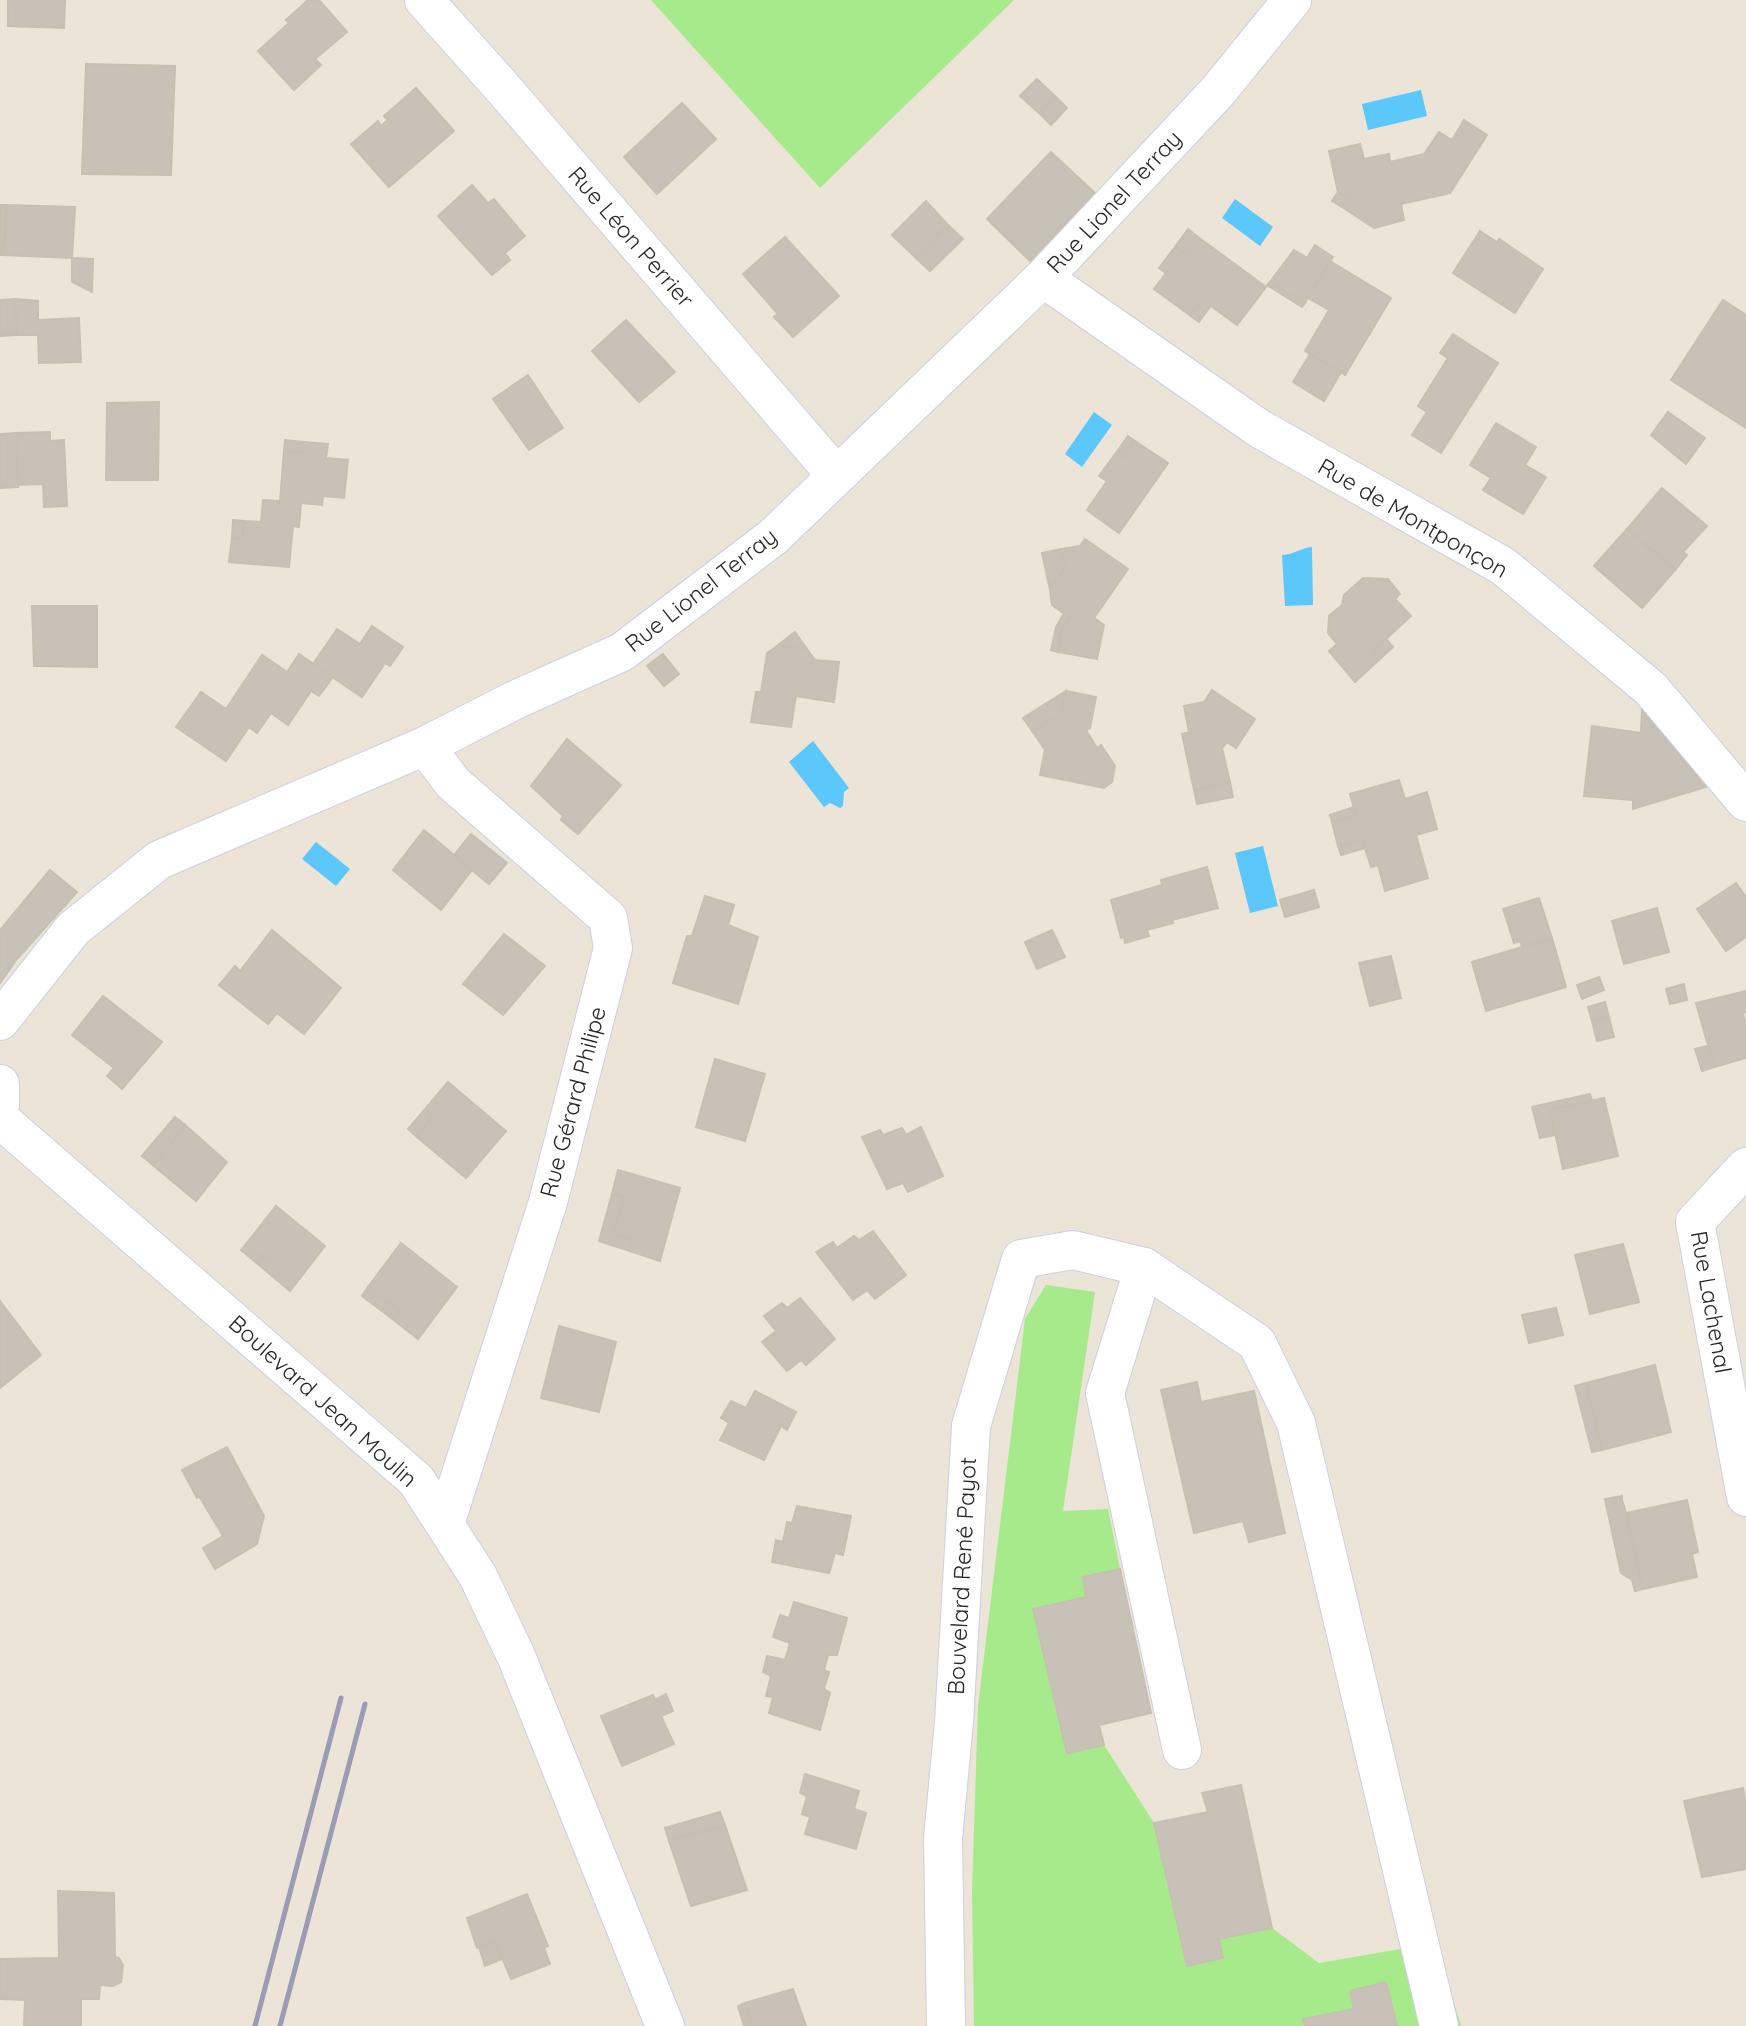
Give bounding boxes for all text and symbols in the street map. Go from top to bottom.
street label: Rue Lionel Terray [1040,124,1187,279]
street label: Rue Léon Perrier [562,160,701,313]
street label: Rue de Montponçon [1313,451,1514,584]
street label: Rue Lionel Terray [619,521,783,658]
street label: Rue Gérard Philipe [533,1003,612,1201]
street label: Rue Lachenal [1685,1228,1738,1375]
street label: Boulevard Jean Moulin [223,1308,424,1493]
street label: Bouvelard René Payot [941,1456,982,1695]

